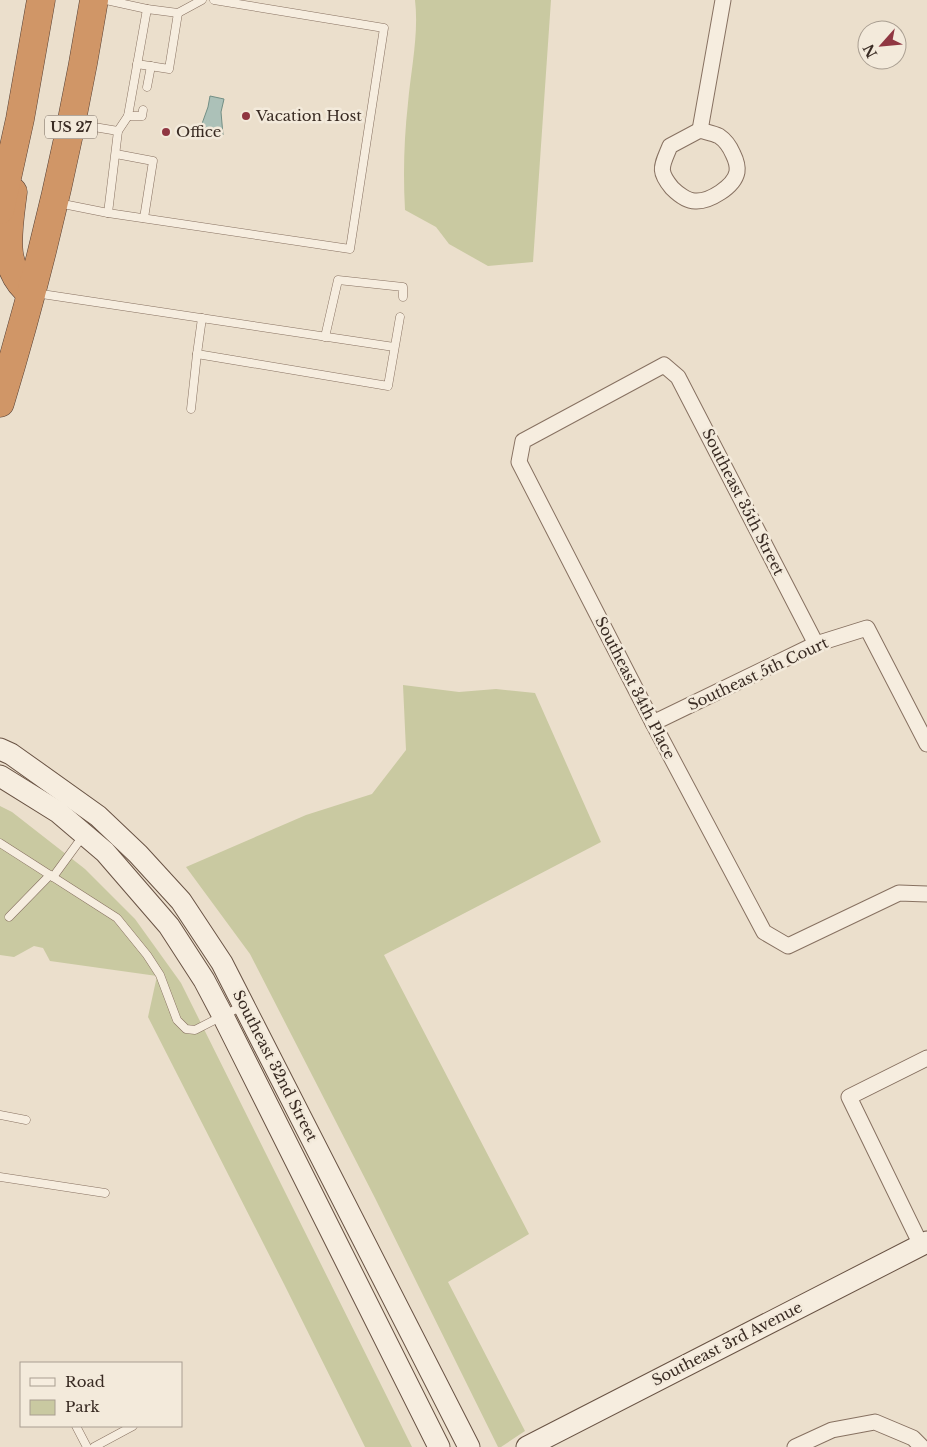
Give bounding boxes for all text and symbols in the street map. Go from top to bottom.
north arrow [857,20,907,70]
text: N [859,41,881,61]
place label: Vacation Host [255,106,362,125]
marker: Vacation Host [240,110,252,122]
road number: US 27 [45,115,97,138]
place label: Office [176,122,221,141]
marker: Office [160,126,172,138]
street label: Southeast 35th Street [698,425,789,579]
street label: Southeast 34th Place [591,613,680,762]
street label: Southeast 5th Court [685,633,831,714]
street label: Southeast 32nd Street [229,987,322,1145]
street label: Southeast 3rd Avenue [648,1297,805,1390]
legend [20,1362,182,1427]
text: Road [65,1372,105,1391]
text: Park [65,1397,101,1416]

